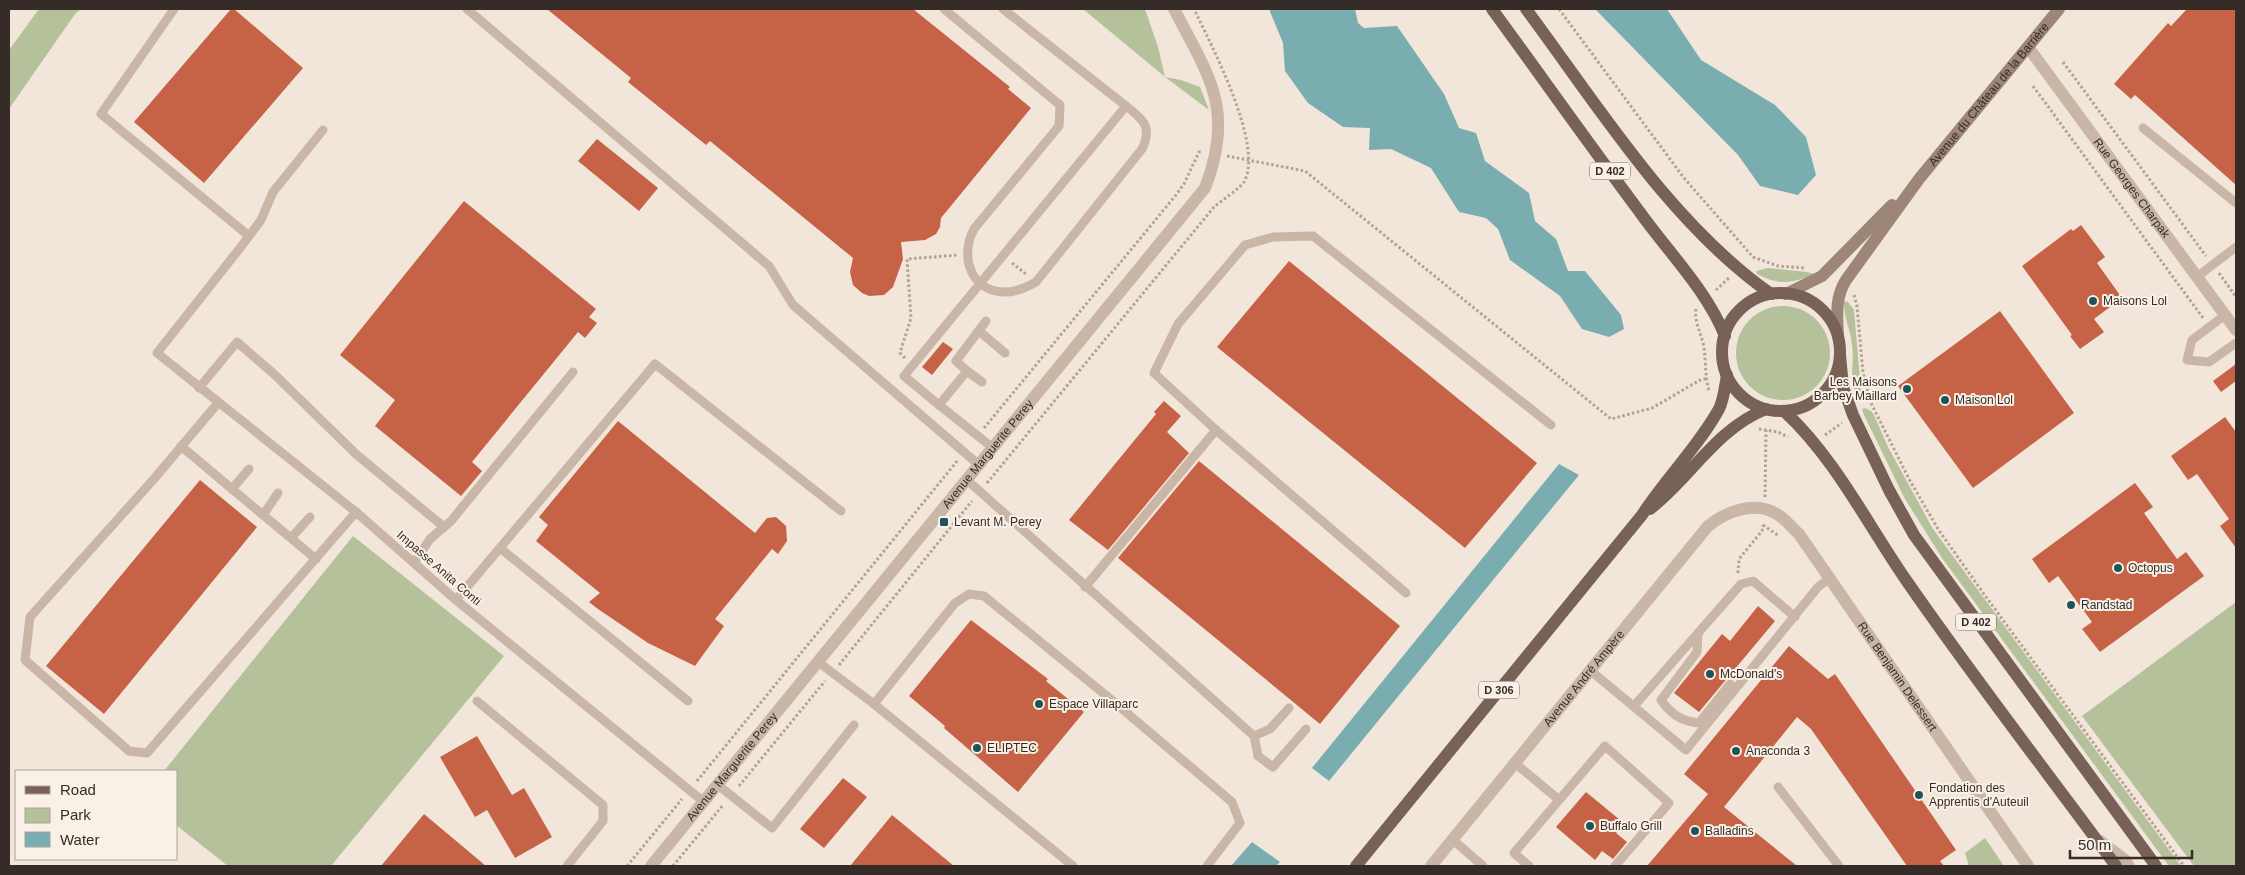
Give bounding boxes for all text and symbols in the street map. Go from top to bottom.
street label: Avenue du Château de la Barrière [1926,19,2052,169]
street label: Rue Georges Charpak [2090,135,2173,241]
road number: D 402 [1590,162,1630,180]
place label: Maisons Lol [2103,294,2167,308]
marker: Maisons Lol [2087,295,2099,307]
place label: Les Maisons Barbey Maillard [1814,375,1897,403]
marker: Les Maisons Barbey Maillard [1901,383,1913,395]
place label: Maison Lol [1955,393,2013,407]
marker: Maison Lol [1939,394,1951,406]
street label: Avenue Marguerite Perey [939,397,1036,511]
place label: Levant M. Perey [954,515,1041,529]
marker: Levant M. Perey [938,516,950,528]
street label: Impasse Anita Conti [394,528,484,608]
place label: Octopus [2128,561,2173,575]
marker: Octopus [2112,562,2124,574]
place label: Randstad [2081,598,2132,612]
marker: Randstad [2065,599,2077,611]
road number: D 402 [1956,614,1996,630]
street label: Rue Benjamin Delessert [1855,619,1940,735]
street label: Avenue André Ampère [1541,627,1627,729]
place label: McDonald's [1720,667,1782,681]
marker: McDonald's [1704,668,1716,680]
road number: D 306 [1479,682,1519,698]
place label: Espace Villaparc [1049,697,1138,711]
marker: Espace Villaparc [1033,698,1045,710]
street label: Avenue Marguerite Perey [684,710,780,824]
place label: ELIPTEC [987,741,1037,755]
marker: ELIPTEC [971,742,983,754]
place label: Anaconda 3 [1746,744,1810,758]
marker: Anaconda 3 [1730,745,1742,757]
legend [15,770,178,860]
text: Road [60,781,96,798]
place label: Fondation des Apprentis d'Auteuil [1929,781,2029,809]
marker: Fondation des Apprentis d'Auteuil [1913,789,1925,801]
text: Park [60,806,91,823]
place label: Buffalo Grill [1600,819,1662,833]
marker: Buffalo Grill [1584,820,1596,832]
place label: Balladins [1705,824,1754,838]
marker: Balladins [1689,825,1701,837]
scale bar [2070,828,2192,860]
text: Water [60,831,99,848]
text: 50 m [2078,836,2111,853]

